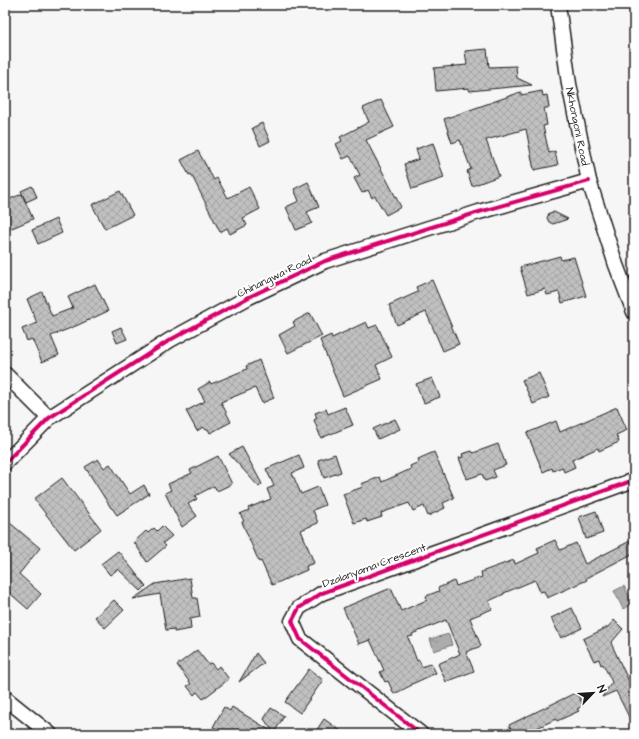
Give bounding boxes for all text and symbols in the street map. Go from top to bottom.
street label: Nkhongoni Road [562,86,593,167]
street label: Chinangwa Road [234,252,315,302]
street label: Dzalanyama Crescent [320,540,429,592]
north arrow [573,673,613,713]
text: N [593,683,610,695]

